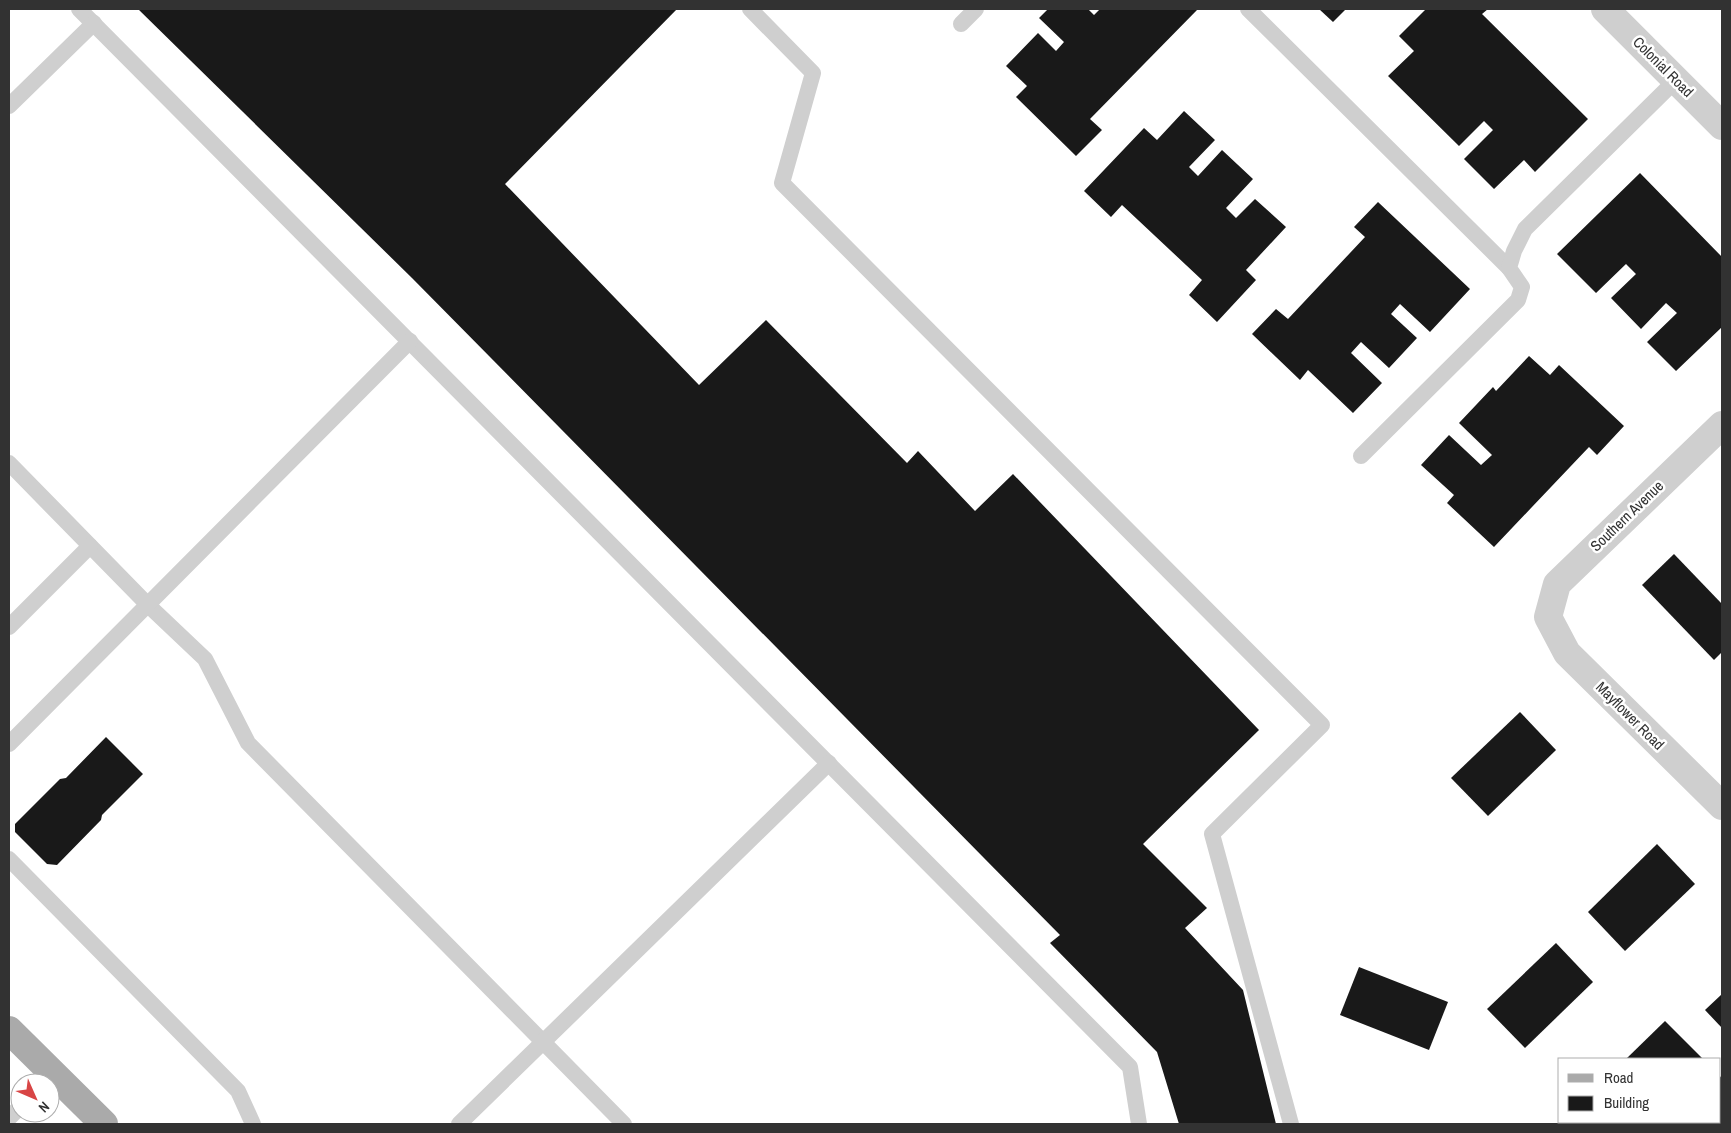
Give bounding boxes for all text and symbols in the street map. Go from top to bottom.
street label: Colonial Road [1628,32,1698,102]
street label: Southern Avenue [1585,475,1668,556]
street label: Mayflower Road [1592,677,1669,754]
legend [1558,1058,1721,1123]
text: Road [1604,1067,1633,1088]
north arrow [10,1073,60,1123]
text: Building [1604,1092,1649,1113]
text: N [35,1098,53,1116]

